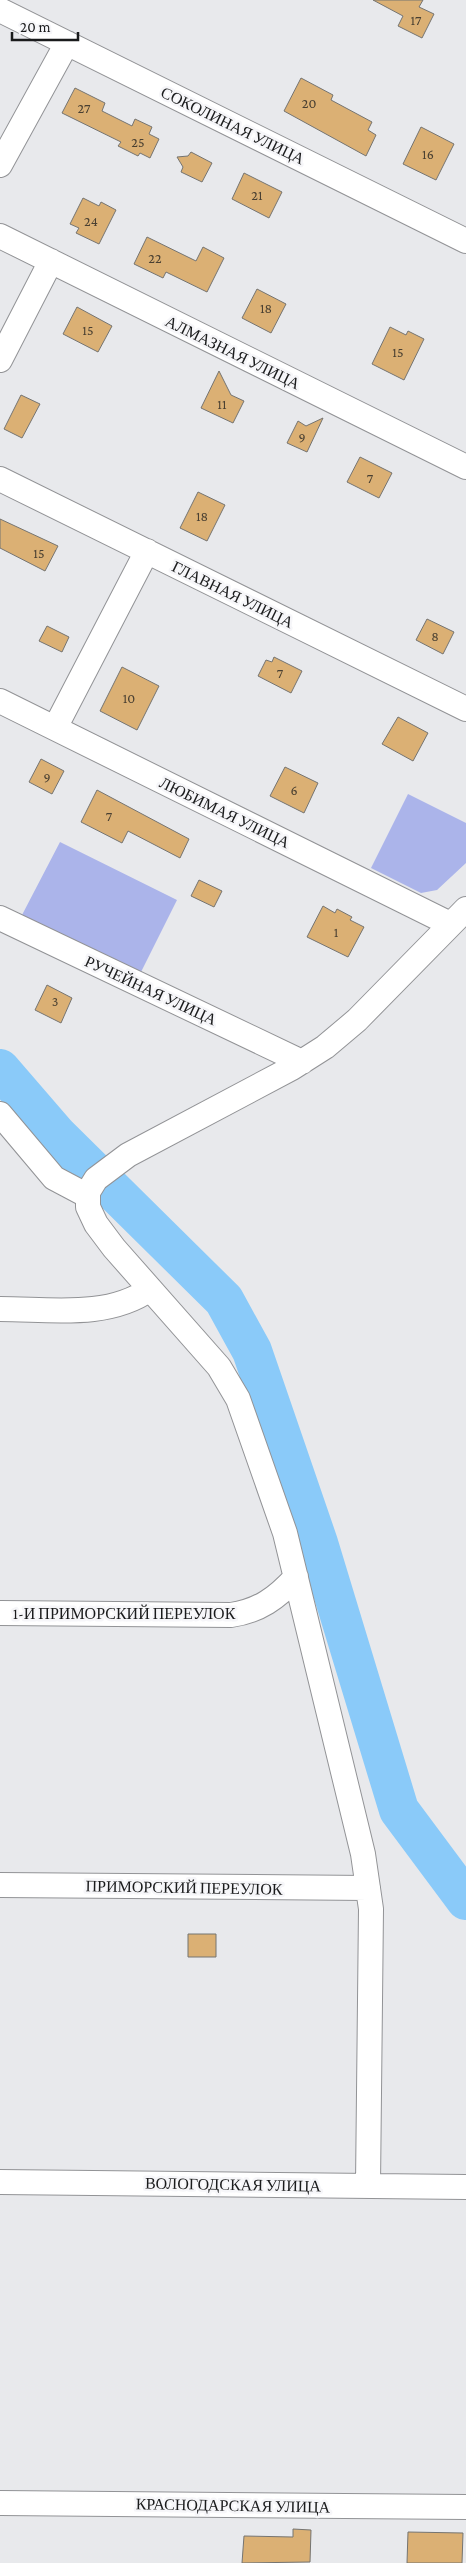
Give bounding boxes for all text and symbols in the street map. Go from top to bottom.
scale bar [12,10,79,42]
house number: 17 [410,12,422,28]
text: 20 m [20,19,51,35]
street label: СОКОЛИНАЯ УЛИЦА [158,83,308,169]
house number: 20 [302,95,316,111]
house number: 27 [78,100,91,116]
house number: 25 [131,134,145,150]
house number: 16 [422,146,434,162]
house number: 21 [251,187,263,203]
house number: 24 [84,213,98,229]
house number: 22 [148,250,162,266]
house number: 18 [260,300,272,316]
street label: АЛМАЗНАЯ УЛИЦА [162,312,303,394]
house number: 15 [82,322,94,338]
house number: 15 [392,344,404,360]
house number: 11 [217,396,227,412]
house number: 9 [298,429,306,445]
house number: 7 [367,470,374,486]
house number: 18 [196,508,208,524]
house number: 15 [33,545,45,561]
street label: ГЛАВНАЯ УЛИЦА [169,558,297,632]
house number: 8 [431,628,439,644]
house number: 7 [277,665,284,681]
house number: 10 [123,690,135,706]
house number: 9 [43,769,51,785]
street label: ЛЮБИМАЯ УЛИЦА [157,774,293,852]
house number: 6 [290,782,298,798]
house number: 7 [106,808,113,824]
house number: 1 [334,924,339,940]
street label: РУЧЕЙНАЯ УЛИЦА [82,952,220,1030]
house number: 3 [52,993,58,1009]
street label: 1-И ПРИМОРСКИЙ ПЕРЕУЛОК [13,1604,236,1622]
street label: ПРИМОРСКИЙ ПЕРЕУЛОК [85,1876,283,1898]
street label: ВОЛОГОДСКАЯ УЛИЦА [145,2174,322,2196]
street label: КРАСНОДАРСКАЯ УЛИЦА [136,2495,331,2517]

